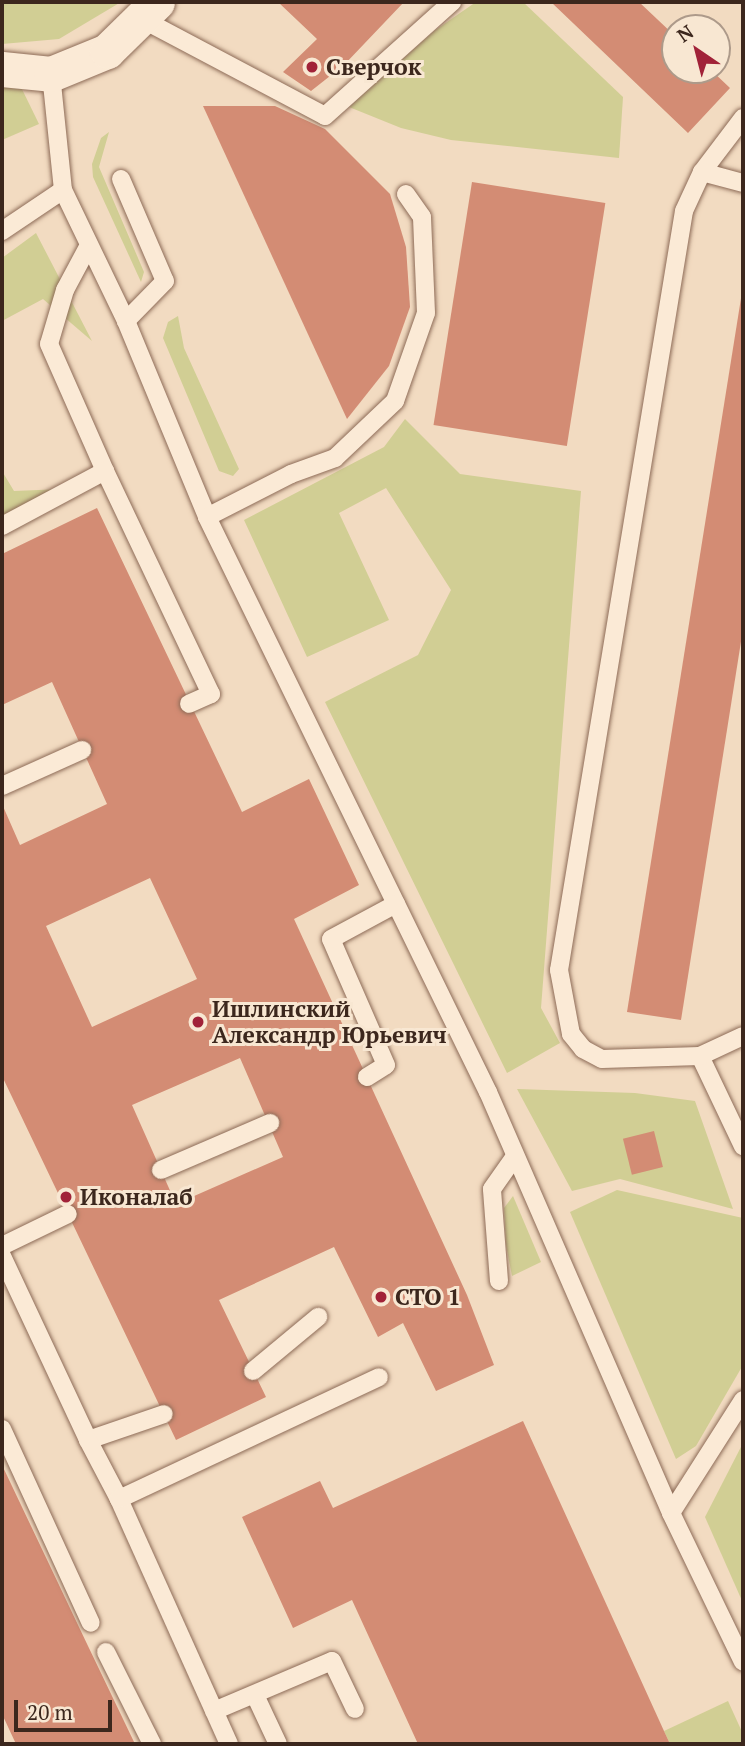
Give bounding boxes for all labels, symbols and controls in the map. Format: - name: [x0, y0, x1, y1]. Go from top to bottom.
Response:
- north arrow: [661, 14, 731, 84]
- text: N: [672, 19, 698, 47]
- place label: Сверчок: [326, 53, 421, 81]
- marker: Сверчок: [304, 59, 320, 75]
- place label: Ишлинский Александр Юрьевич: [212, 995, 447, 1049]
- marker: Ишлинский Александр Юрьевич: [190, 1014, 206, 1030]
- place label: Иконалаб: [80, 1183, 193, 1211]
- marker: Иконалаб: [58, 1189, 74, 1205]
- place label: СТО 1: [395, 1283, 461, 1311]
- marker: СТО 1: [373, 1289, 389, 1305]
- scale bar: [18, 1686, 116, 1730]
- text: 20 m: [27, 1698, 73, 1726]

